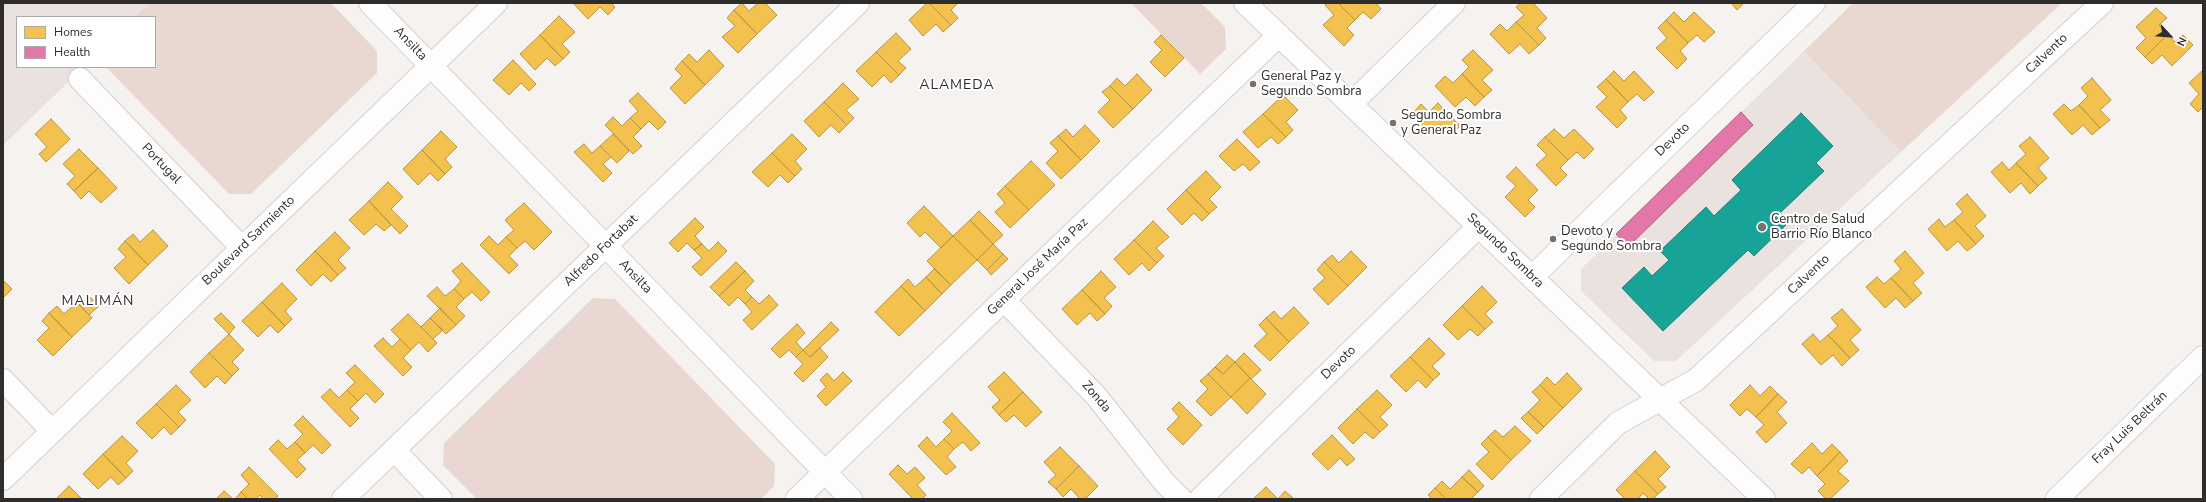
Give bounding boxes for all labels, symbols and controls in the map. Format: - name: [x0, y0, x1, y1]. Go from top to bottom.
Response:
- legend: [16, 16, 156, 68]
- north arrow: [2150, 16, 2190, 56]
- text: Homes: [54, 24, 92, 40]
- street label: Ansilta: [390, 24, 430, 64]
- street label: Calvento: [2023, 31, 2071, 77]
- text: N: [2173, 34, 2190, 48]
- text: Health: [54, 44, 90, 60]
- place label: General Paz y Segundo Sombra: [1261, 69, 1362, 100]
- district label: ALAMEDA: [919, 78, 995, 94]
- marker: General Paz y Segundo Sombra: [1248, 79, 1258, 89]
- place label: Segundo Sombra y General Paz: [1401, 108, 1502, 139]
- marker: Segundo Sombra y General Paz: [1388, 118, 1398, 128]
- street label: Devoto: [1652, 120, 1694, 160]
- street label: Portugal: [138, 140, 184, 188]
- street label: Boulevard Sarmiento: [199, 193, 299, 289]
- street label: Segundo Sombra: [1463, 210, 1547, 292]
- street label: Alfredo Fortabat: [561, 212, 641, 290]
- place label: Centro de Salud Barrio Río Blanco: [1771, 212, 1872, 243]
- street label: General José María Paz: [984, 215, 1092, 319]
- marker: Centro de Salud Barrio Río Blanco: [1756, 221, 1768, 233]
- place label: Devoto y Segundo Sombra: [1561, 224, 1662, 255]
- marker: Devoto y Segundo Sombra: [1548, 234, 1558, 244]
- street label: Calvento: [1785, 252, 1833, 298]
- street label: Ansilta: [615, 257, 655, 297]
- district label: MALIMÁN: [62, 294, 134, 310]
- street label: Devoto: [1318, 343, 1360, 383]
- street label: Zonda: [1078, 378, 1114, 416]
- street label: Fray Luis Beltrán: [2089, 388, 2171, 468]

